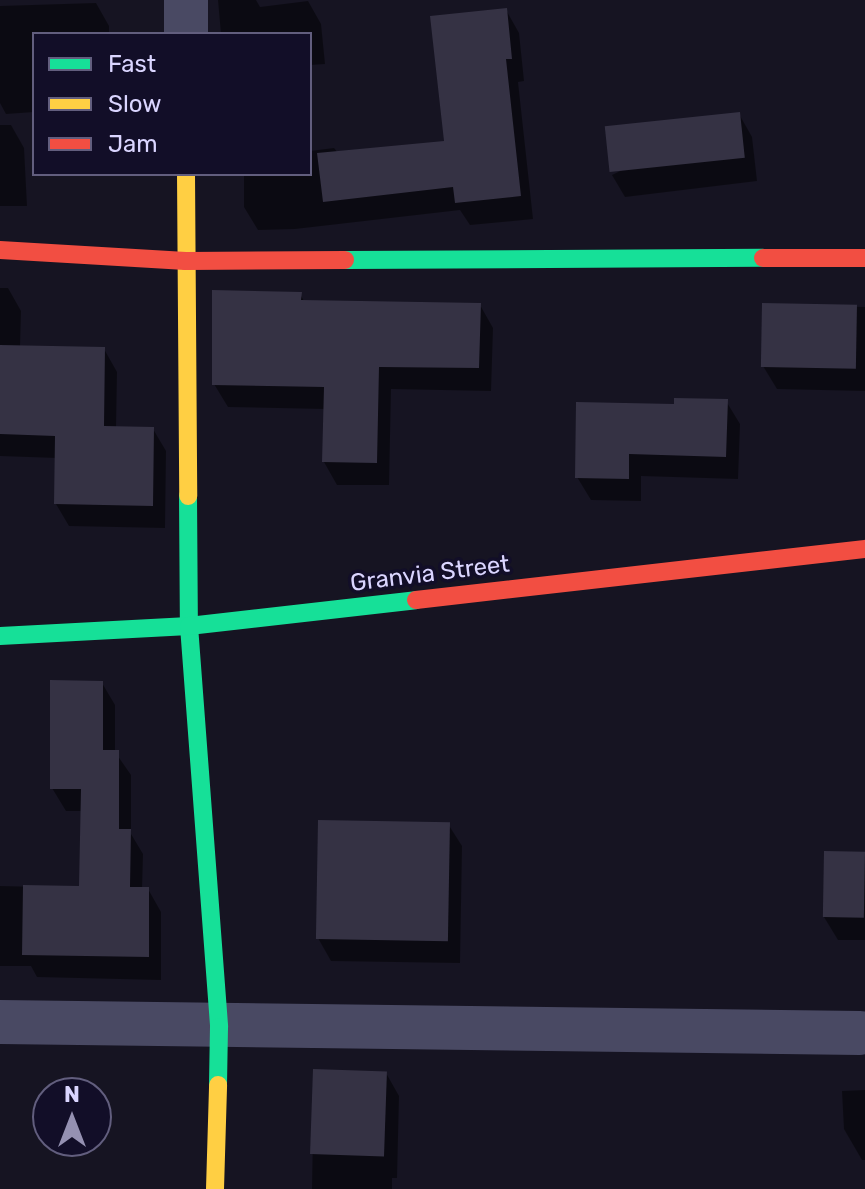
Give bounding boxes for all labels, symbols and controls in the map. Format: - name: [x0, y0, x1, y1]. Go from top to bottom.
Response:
- legend: [32, 32, 312, 176]
- text: Fast: [108, 50, 156, 78]
- text: Slow: [108, 90, 161, 118]
- text: Jam: [108, 130, 158, 158]
- street label: Granvia Street: [349, 550, 511, 598]
- north arrow: [32, 1077, 112, 1157]
- text: N: [64, 1081, 80, 1108]

